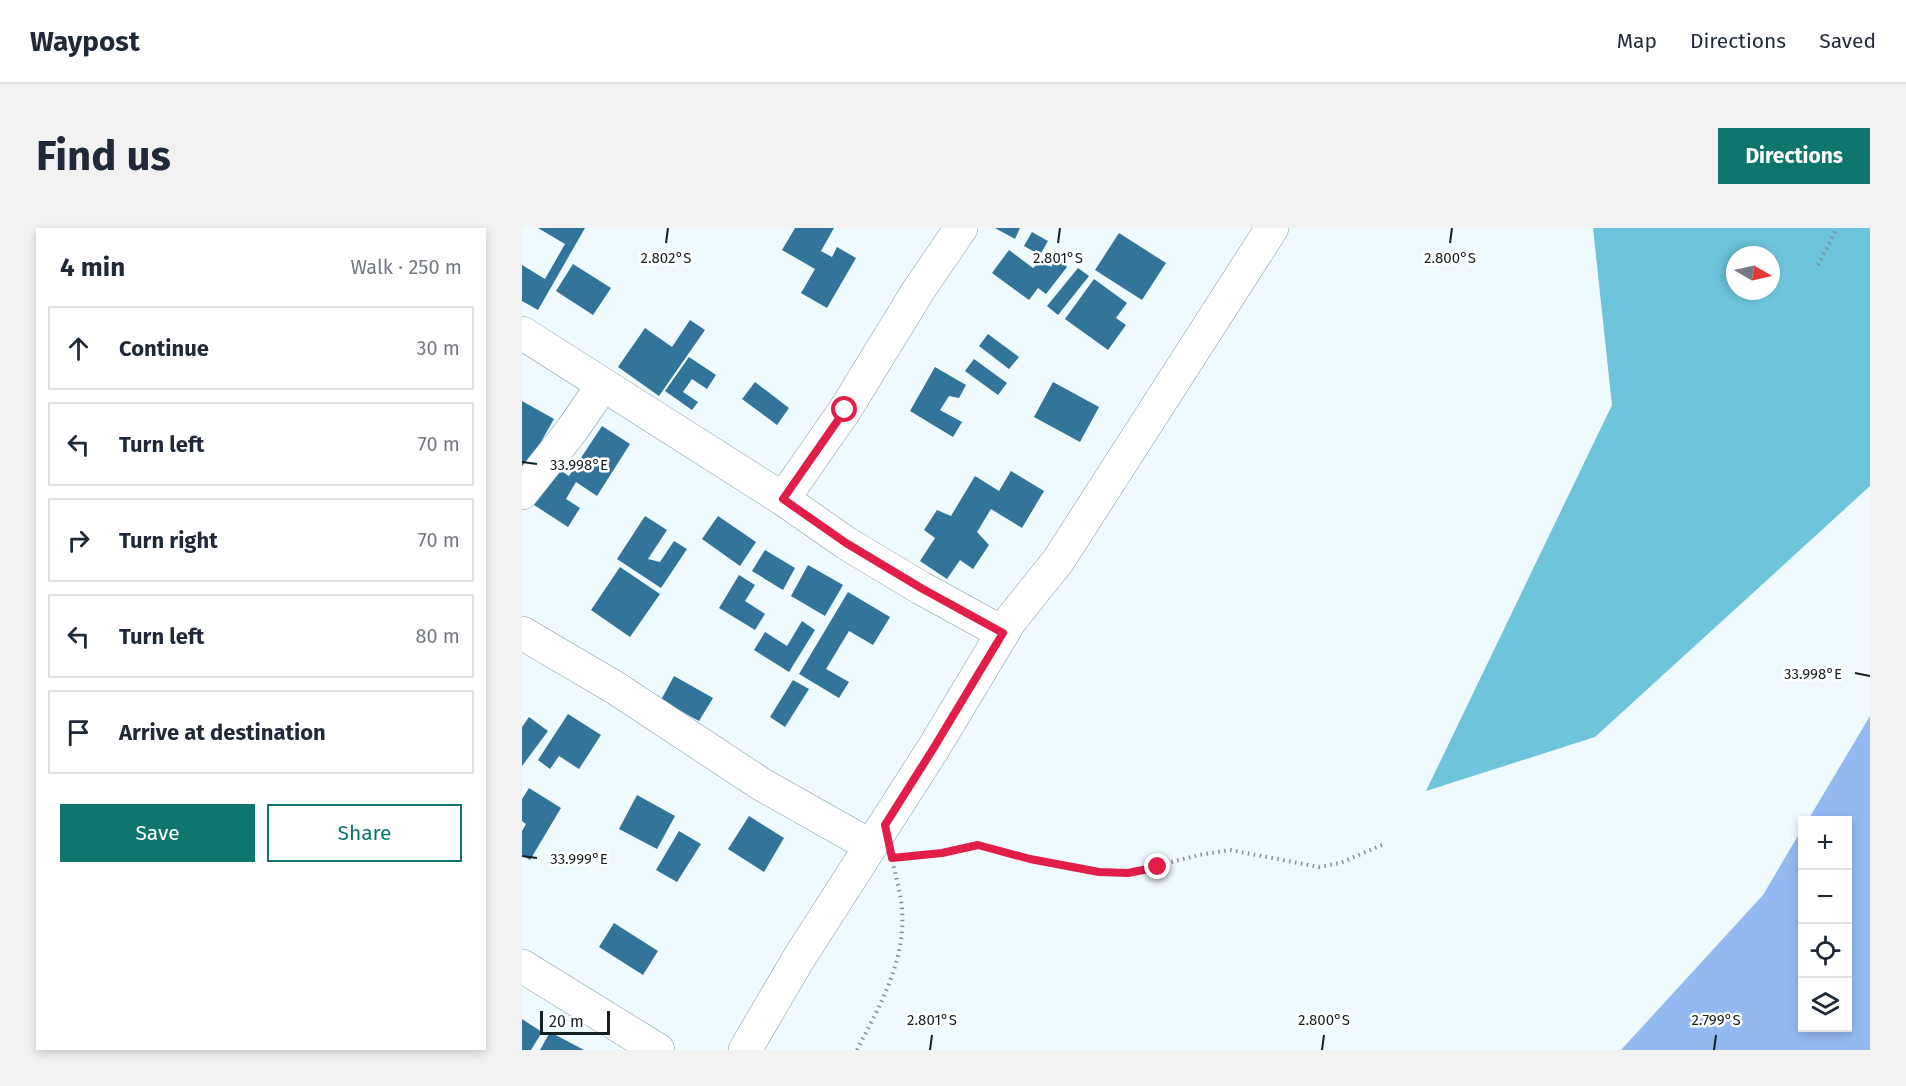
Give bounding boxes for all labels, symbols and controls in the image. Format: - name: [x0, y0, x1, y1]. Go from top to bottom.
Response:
- text: Waypost: [30, 25, 140, 58]
- text: Map: [1617, 28, 1657, 54]
- text: Directions: [1690, 28, 1786, 54]
- text: Saved: [1819, 28, 1876, 54]
- button: Directions: [1718, 128, 1870, 184]
- text: Find us: [36, 131, 171, 181]
- north arrow: [1726, 246, 1780, 300]
- text: 2.802°S: [641, 249, 691, 267]
- text: 2.801°S: [1033, 249, 1083, 267]
- text: 2.800°S: [1424, 249, 1476, 267]
- text: 4 min: [60, 252, 125, 283]
- text: Walk · 250 m: [350, 255, 462, 279]
- icon: ahead: [62, 332, 95, 365]
- text: Continue: [119, 335, 209, 362]
- text: 30 m: [416, 336, 460, 360]
- route start: [831, 396, 857, 422]
- icon: left: [62, 428, 95, 461]
- text: Turn left: [119, 431, 204, 458]
- text: 70 m: [418, 432, 460, 456]
- text: 33.998°E: [550, 456, 608, 474]
- icon: right: [62, 524, 95, 557]
- text: Turn right: [119, 527, 218, 554]
- text: 70 m: [418, 528, 460, 552]
- icon: left: [62, 620, 95, 653]
- text: Turn left: [119, 623, 204, 650]
- text: 80 m: [415, 624, 460, 648]
- text: 33.998°E: [1784, 665, 1842, 683]
- icon: arrive: [62, 716, 95, 749]
- text: Arrive at destination: [119, 719, 326, 746]
- button: Save: [60, 804, 255, 862]
- button: Share: [267, 804, 462, 862]
- map controls: [1798, 816, 1852, 1032]
- button: +: [1798, 816, 1852, 870]
- text: 33.999°E: [550, 850, 608, 868]
- route end: [1144, 853, 1170, 879]
- button: −: [1798, 870, 1852, 924]
- button: locate: [1798, 924, 1852, 978]
- button: layers: [1798, 978, 1852, 1032]
- scale bar: [540, 1008, 610, 1036]
- text: 2.801°S: [907, 1011, 957, 1029]
- text: 2.800°S: [1298, 1011, 1350, 1029]
- text: 2.799°S: [1691, 1011, 1741, 1029]
- text: 20 m: [549, 1012, 584, 1031]

